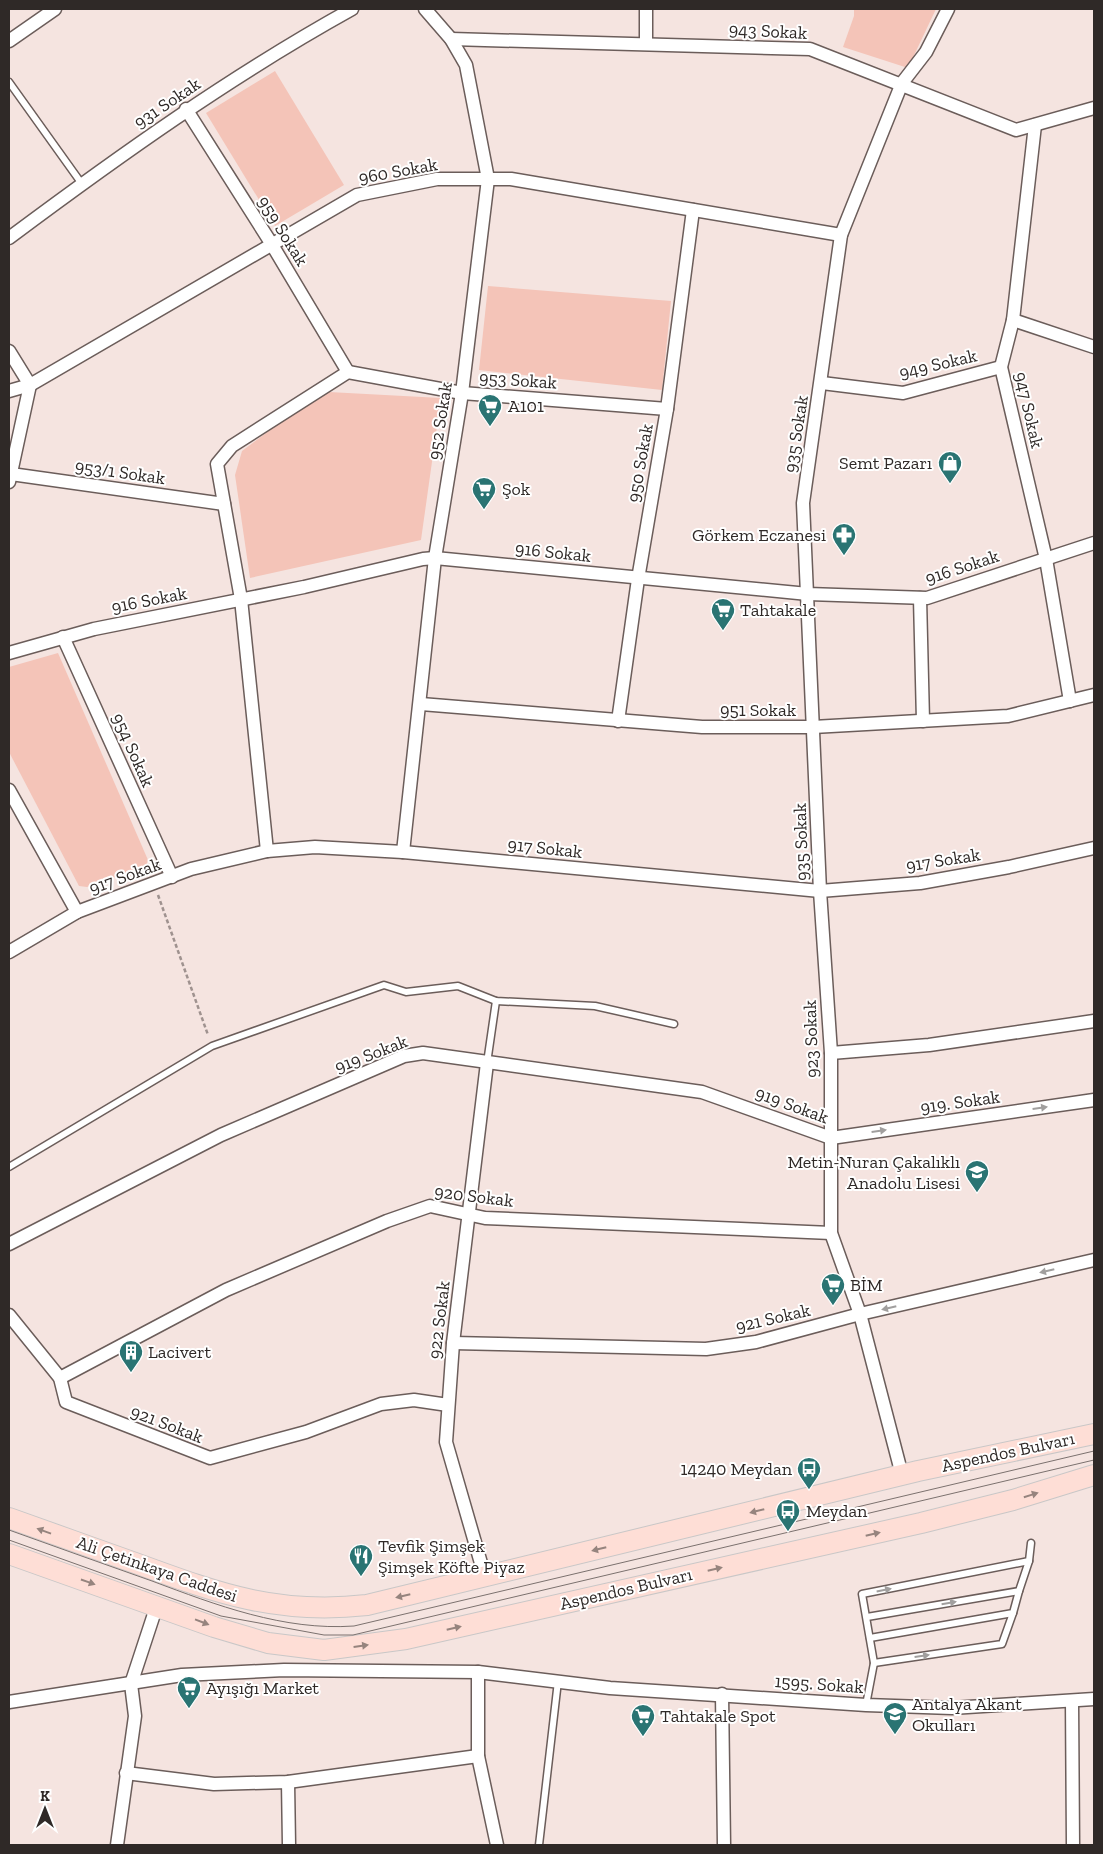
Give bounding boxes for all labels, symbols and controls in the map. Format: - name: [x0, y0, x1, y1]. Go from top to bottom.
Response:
- street label: 943 Sokak: [728, 18, 808, 44]
- street label: 931 Sokak: [130, 72, 205, 133]
- street label: 960 Sokak: [357, 153, 440, 189]
- street label: 959 Sokak: [253, 192, 314, 271]
- street label: 949 Sokak: [897, 344, 980, 384]
- street label: 953 Sokak: [478, 366, 558, 394]
- street label: 947 Sokak: [1010, 370, 1049, 451]
- street label: 952 Sokak: [423, 380, 457, 461]
- supermarket icon: A101: [477, 393, 503, 427]
- street label: 935 Sokak: [779, 393, 813, 474]
- place label: A101: [508, 395, 544, 417]
- street label: 950 Sokak: [622, 421, 658, 504]
- shop icon: Semt Pazarı: [937, 450, 963, 484]
- place label: Semt Pazarı: [839, 452, 932, 474]
- street label: 953/1 Sokak: [73, 455, 167, 489]
- supermarket icon: Şok: [471, 476, 497, 510]
- place label: Şok: [502, 478, 531, 500]
- pharmacy icon: Görkem Eczanesi: [831, 522, 857, 556]
- place label: Görkem Eczanesi: [692, 524, 826, 546]
- street label: 916 Sokak: [514, 537, 593, 567]
- street label: 916 Sokak: [922, 545, 1002, 589]
- street label: 916 Sokak: [109, 582, 189, 618]
- supermarket icon: Tahtakale: [710, 597, 736, 631]
- place label: Tahtakale: [740, 599, 816, 621]
- street label: 951 Sokak: [720, 699, 797, 721]
- street label: 954 Sokak: [107, 710, 159, 791]
- street label: 935 Sokak: [789, 802, 813, 881]
- street label: 917 Sokak: [507, 833, 584, 863]
- street label: 917 Sokak: [904, 843, 982, 877]
- street label: 917 Sokak: [86, 853, 165, 899]
- street label: 923 Sokak: [799, 999, 823, 1078]
- street label: 919 Sokak: [331, 1030, 411, 1078]
- street label: 919 Sokak: [752, 1082, 832, 1129]
- street label: 919. Sokak: [919, 1085, 1002, 1118]
- one-way arrow: [1032, 1103, 1048, 1111]
- one-way arrow: [871, 1127, 887, 1135]
- place label: Metin-Nuran Çakalıklı Anadolu Lisesi: [787, 1151, 960, 1194]
- school or university icon: Metin-Nuran Çakalıklı Anadolu Lisesi: [964, 1159, 990, 1193]
- street label: 920 Sokak: [433, 1180, 515, 1212]
- one-way arrow: [1039, 1267, 1054, 1275]
- supermarket icon: BİM: [820, 1272, 846, 1306]
- place label: BİM: [850, 1274, 883, 1296]
- street label: 922 Sokak: [423, 1279, 455, 1360]
- street label: 921 Sokak: [733, 1299, 813, 1337]
- one-way arrow: [881, 1304, 896, 1312]
- building icon: Lacivert: [118, 1339, 144, 1373]
- place label: Lacivert: [148, 1341, 212, 1363]
- street label: 921 Sokak: [128, 1400, 207, 1448]
- street label: Aspendos Bulvarı: [940, 1427, 1076, 1477]
- bus stop icon: 14240 Meydan: [796, 1456, 822, 1490]
- place label: 14240 Meydan: [681, 1458, 793, 1480]
- one-way arrow: [1024, 1491, 1039, 1499]
- bus stop icon: Meydan: [775, 1498, 801, 1532]
- place label: Meydan: [806, 1500, 868, 1522]
- one-way arrow: [749, 1507, 764, 1515]
- one-way arrow: [37, 1527, 52, 1534]
- one-way arrow: [866, 1530, 881, 1538]
- street label: Ali Çetinkaya Caddesi: [74, 1531, 240, 1607]
- place label: Tevfik Şimşek Şimşek Köfte Piyaz: [378, 1535, 525, 1578]
- restaurant icon: Tevfik Şimşek Şimşek Köfte Piyaz: [348, 1543, 374, 1577]
- one-way arrow: [591, 1545, 606, 1553]
- street label: Aspendos Bulvarı: [558, 1563, 694, 1615]
- one-way arrow: [707, 1565, 723, 1573]
- one-way arrow: [80, 1579, 95, 1586]
- one-way arrow: [877, 1585, 893, 1593]
- one-way arrow: [396, 1592, 411, 1600]
- one-way arrow: [942, 1599, 958, 1607]
- one-way arrow: [195, 1619, 209, 1627]
- one-way arrow: [446, 1624, 462, 1632]
- one-way arrow: [353, 1642, 369, 1650]
- one-way arrow: [915, 1652, 931, 1660]
- street label: 1595. Sokak: [774, 1670, 865, 1698]
- supermarket icon: Ayışığı Market: [176, 1675, 202, 1709]
- place label: Ayışığı Market: [206, 1677, 319, 1699]
- place label: Antalya Akant Okulları: [912, 1693, 1022, 1736]
- school or university icon: Antalya Akant Okulları: [882, 1701, 908, 1735]
- supermarket icon: Tahtakale Spot: [630, 1703, 656, 1737]
- place label: Tahtakale Spot: [660, 1705, 776, 1727]
- north arrow: [20, 1784, 70, 1834]
- text: K: [40, 1788, 50, 1805]

